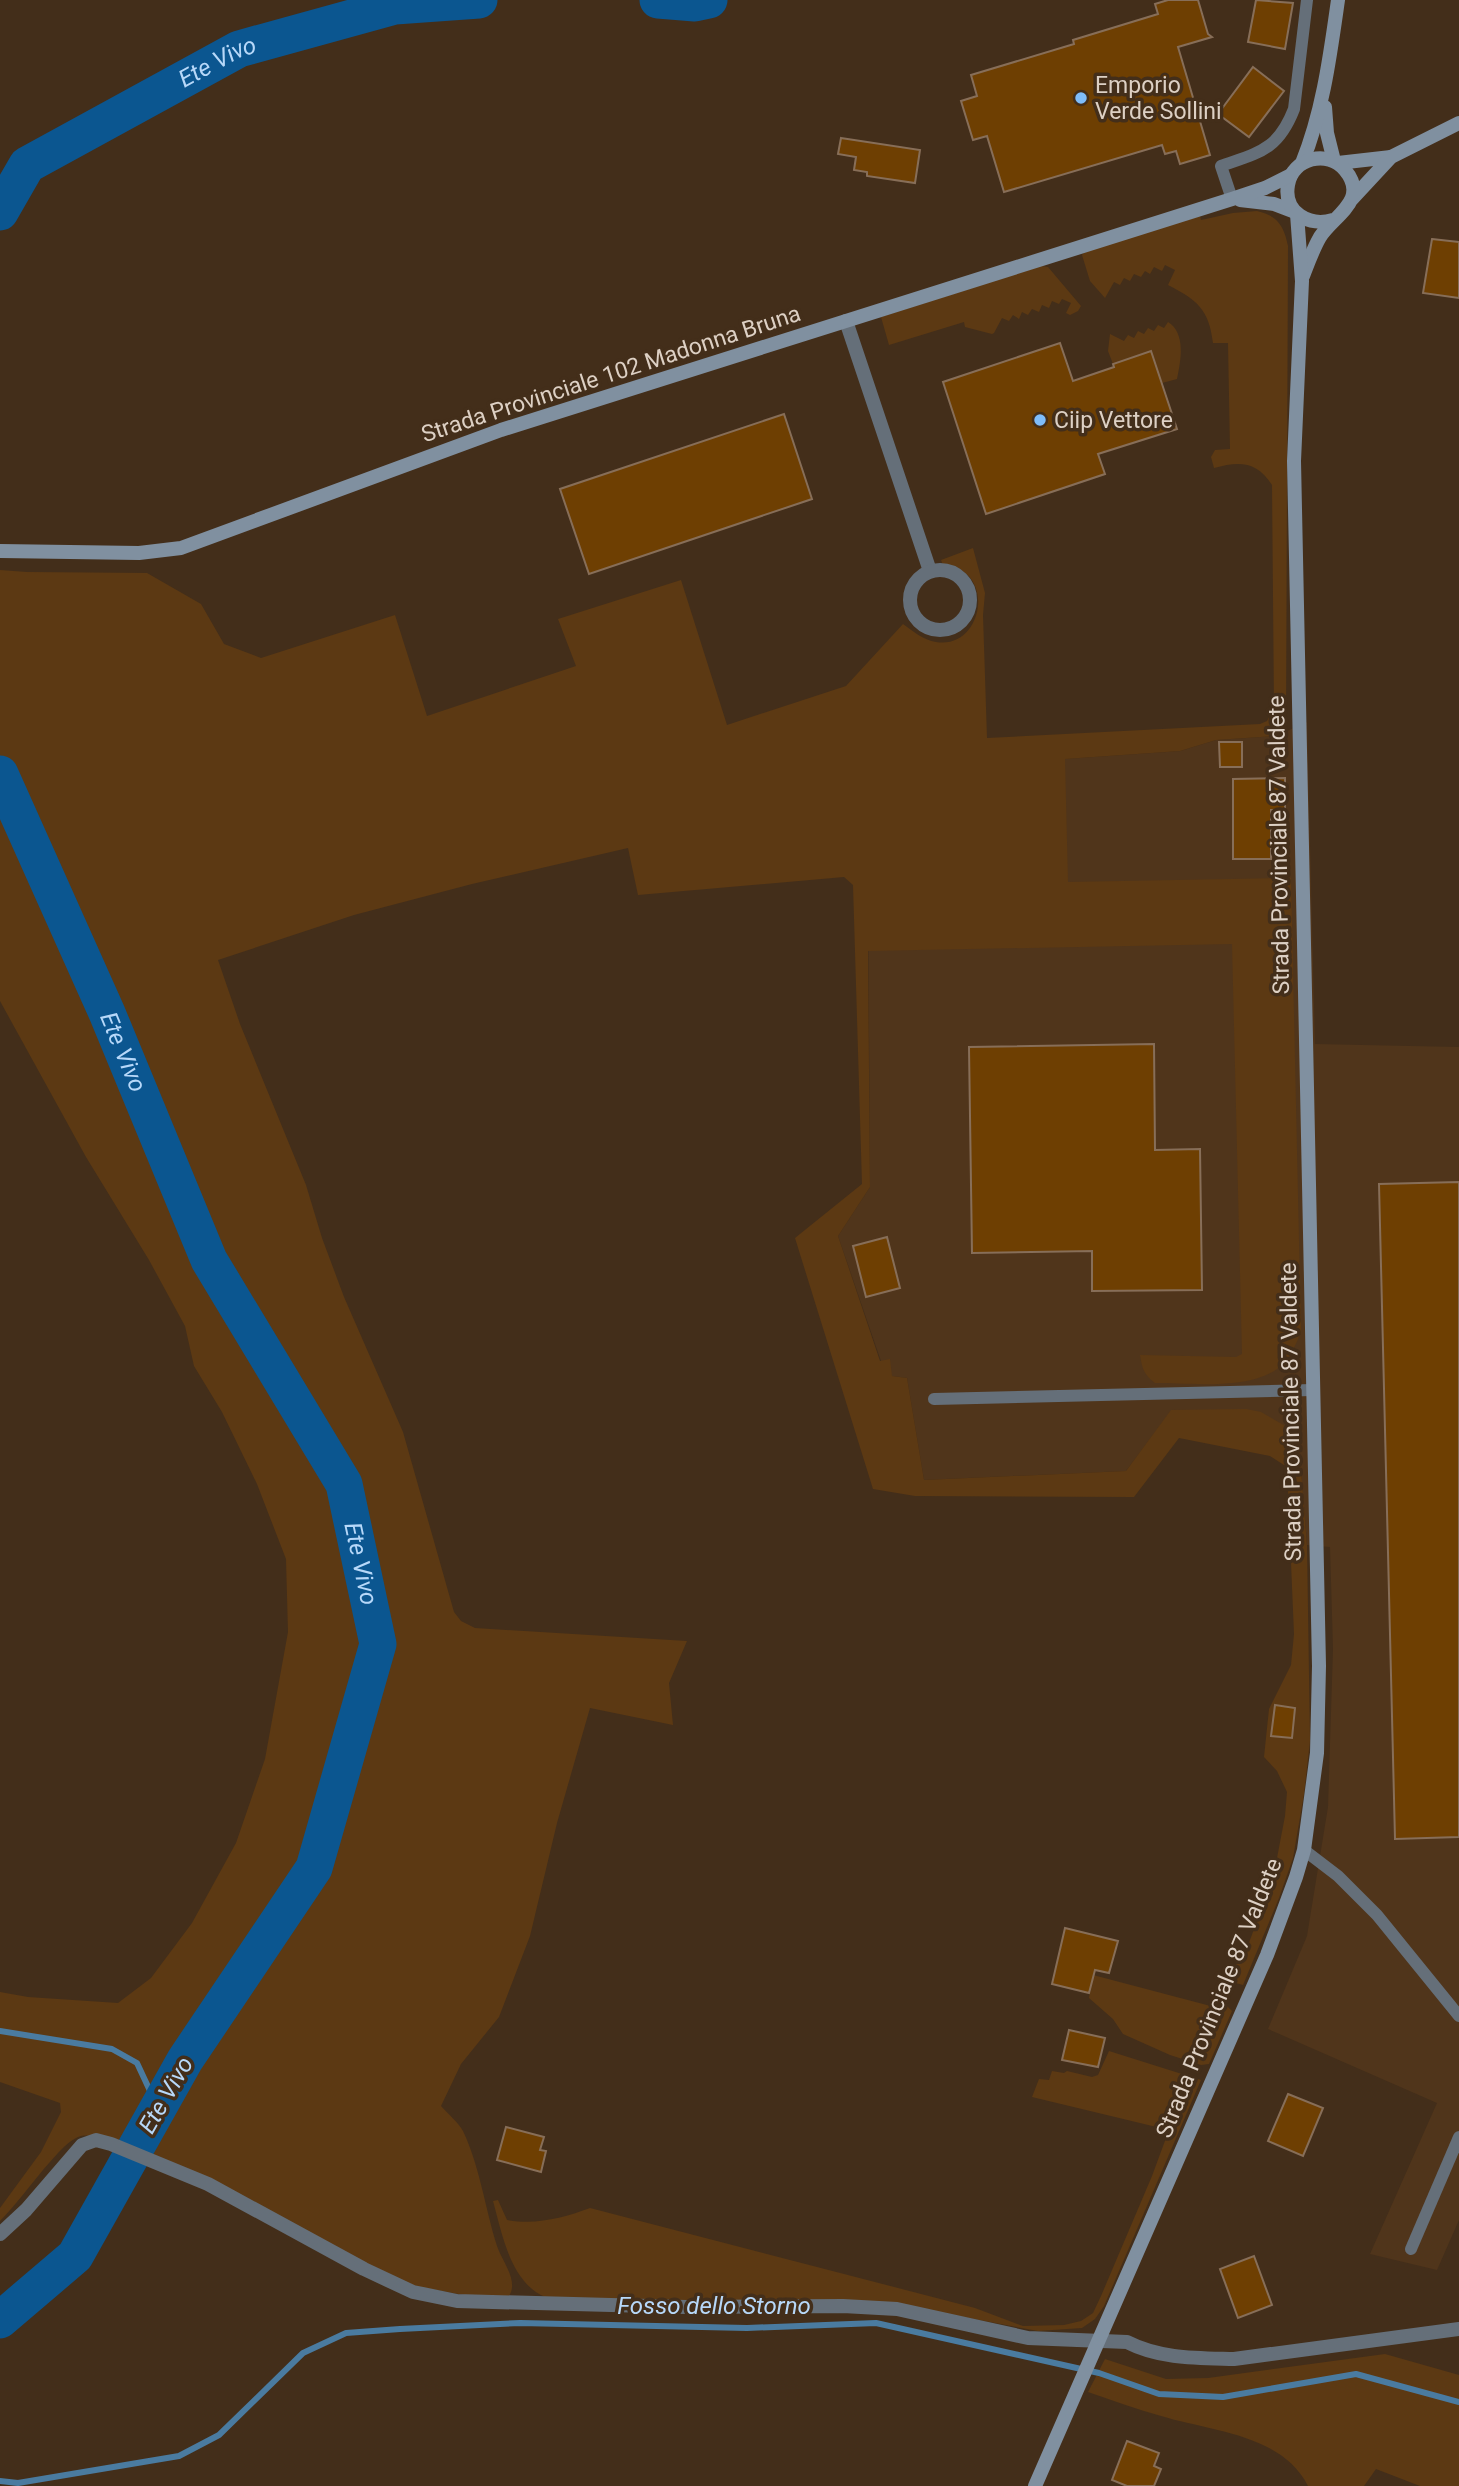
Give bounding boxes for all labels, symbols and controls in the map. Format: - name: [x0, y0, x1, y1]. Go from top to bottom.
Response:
- water label: Ete Vivo: [174, 31, 259, 93]
- place label: Emporio Verde Sollini: [1095, 72, 1222, 125]
- marker: Emporio Verde Sollini: [1073, 90, 1089, 106]
- street label: Strada Provinciale 102 Madonna Bruna: [418, 300, 804, 448]
- place label: Ciip Vettore: [1054, 407, 1173, 434]
- marker: Ciip Vettore: [1032, 412, 1048, 428]
- street label: Strada Provinciale 87 Valdete: [1263, 695, 1295, 995]
- water label: Ete Vivo: [94, 1008, 152, 1096]
- street label: Strada Provinciale 87 Valdete: [1275, 1262, 1307, 1562]
- water label: Ete Vivo: [338, 1520, 383, 1608]
- street label: Strada Provinciale 87 Valdete: [1150, 1854, 1288, 2142]
- water label: Ete Vivo: [133, 2052, 199, 2138]
- water label: Fosso dello Storno: [617, 2292, 811, 2320]

